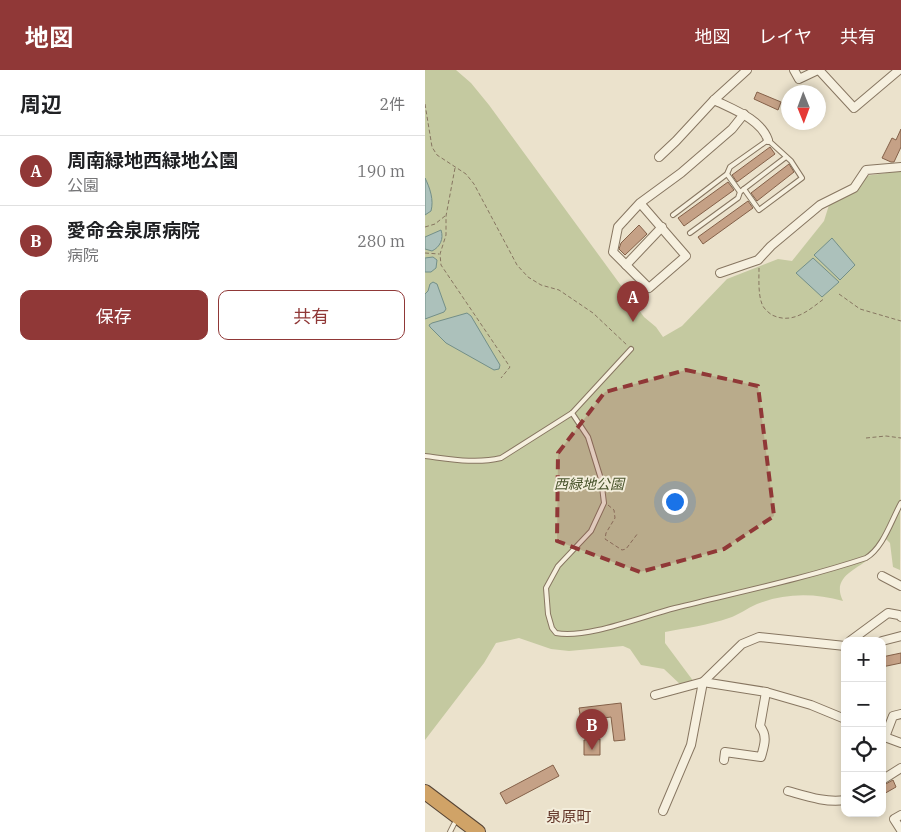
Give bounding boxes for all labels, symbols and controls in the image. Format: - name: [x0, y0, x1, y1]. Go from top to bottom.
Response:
- text: 地図: [25, 21, 73, 53]
- text: 地図: [695, 25, 731, 48]
- text: レイヤ: [759, 25, 812, 48]
- text: 共有: [840, 25, 876, 48]
- north arrow: [781, 85, 826, 130]
- text: 周辺: [20, 90, 62, 118]
- text: 2件: [379, 94, 405, 114]
- text: 周南緑地西緑地公園: [67, 148, 238, 172]
- text: A: [30, 161, 42, 181]
- text: 190 m: [357, 161, 405, 181]
- text: 公園: [67, 175, 99, 195]
- text: 愛命会泉原病院: [67, 218, 200, 242]
- text: B: [30, 231, 42, 251]
- text: 280 m: [357, 231, 405, 251]
- text: 病院: [67, 245, 99, 265]
- pin: A: [617, 281, 649, 322]
- button: 保存: [20, 290, 208, 340]
- button: 共有: [218, 290, 405, 340]
- park label: 西緑地公園: [554, 475, 626, 493]
- your location: [662, 489, 688, 515]
- map controls: [841, 637, 886, 817]
- button: +: [841, 637, 886, 682]
- button: −: [841, 682, 886, 727]
- pin: B: [576, 709, 608, 750]
- button: locate: [841, 727, 886, 772]
- button: layers: [841, 772, 886, 817]
- district label: 泉原町: [546, 807, 592, 826]

